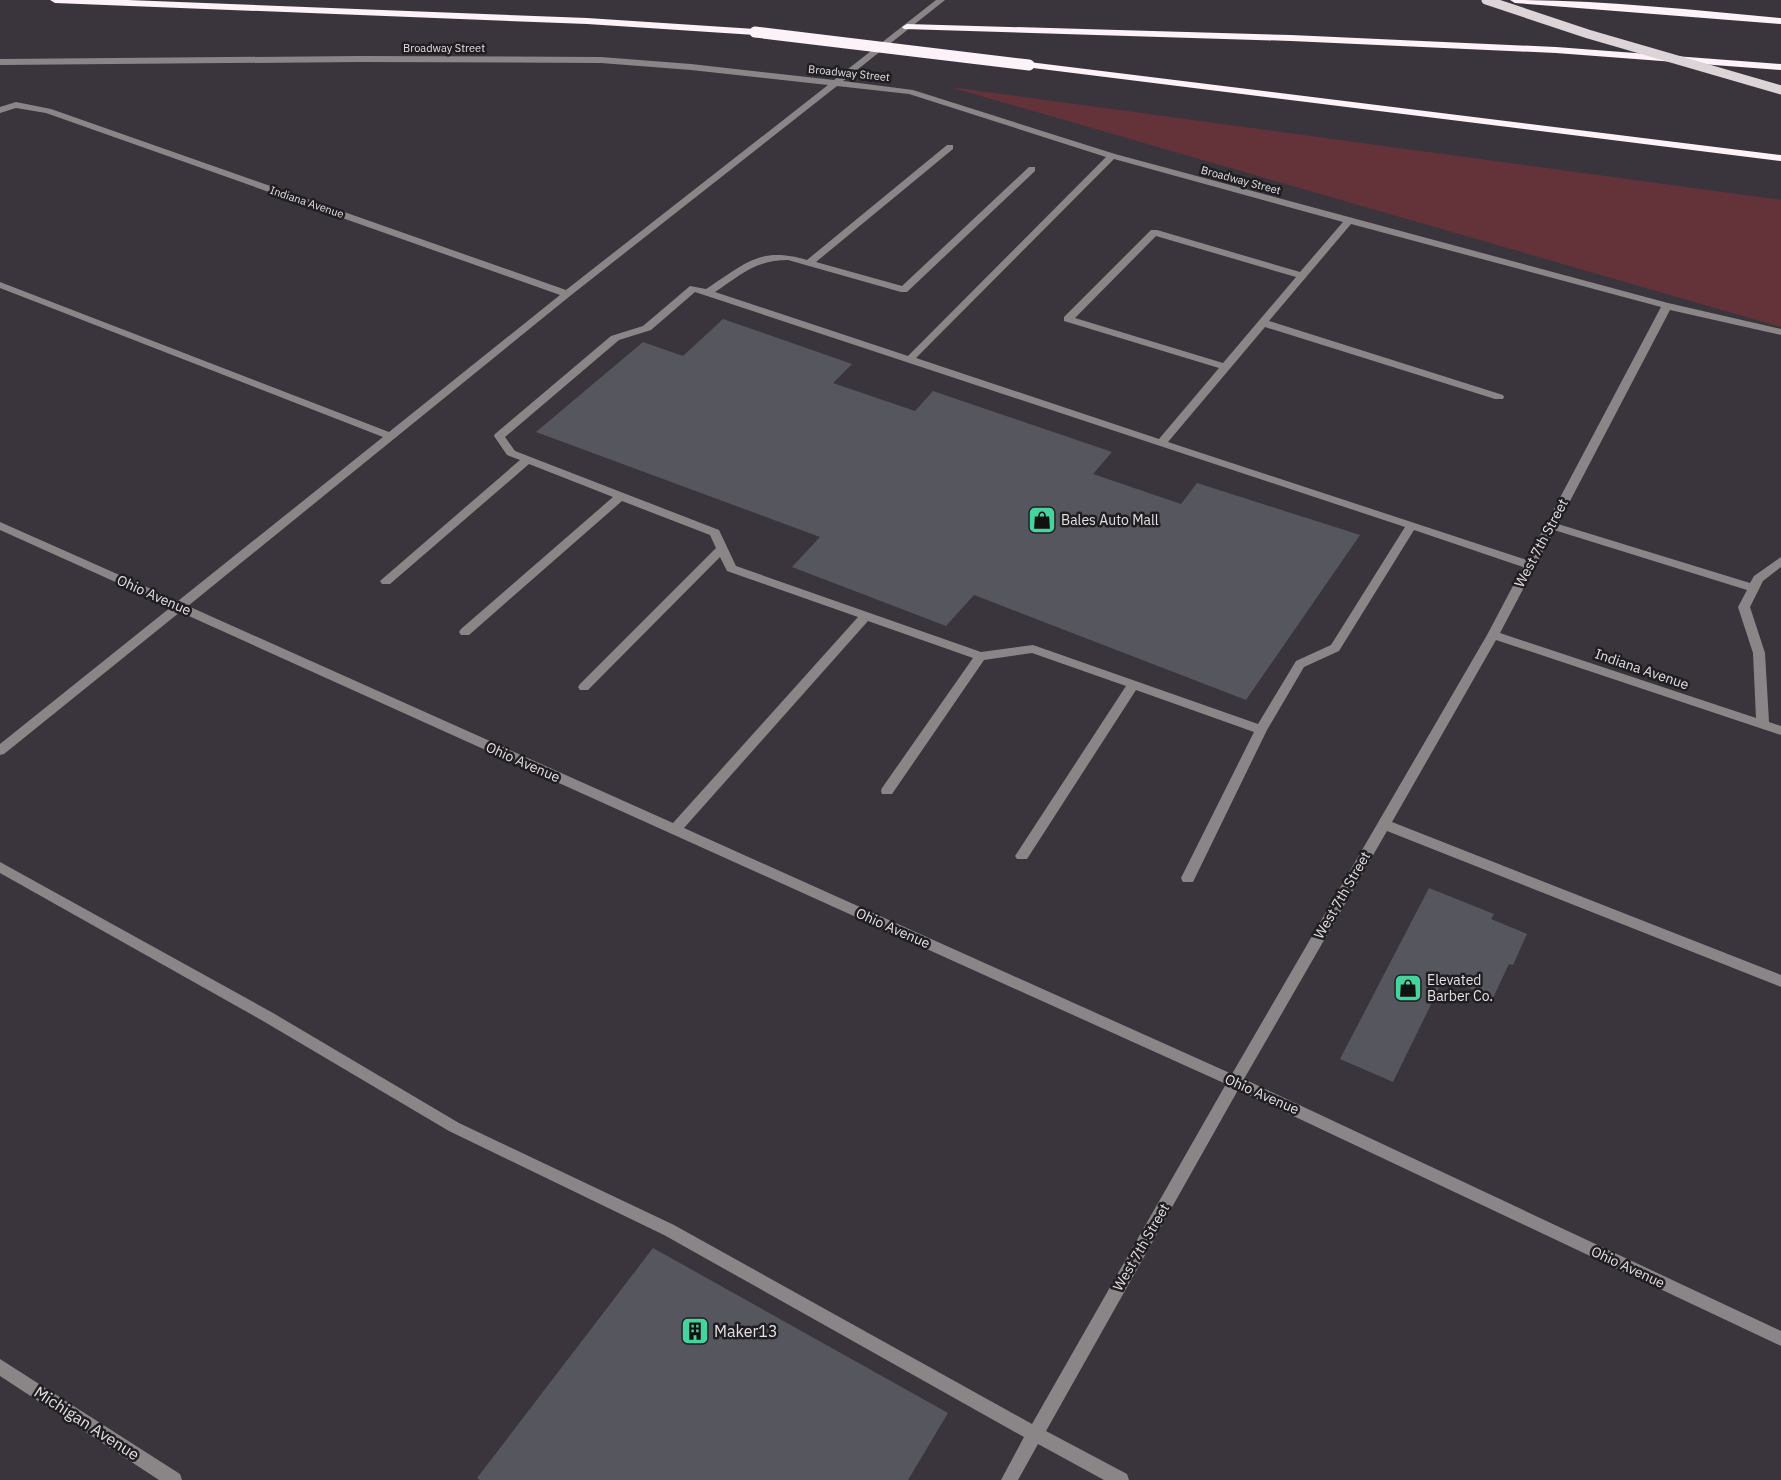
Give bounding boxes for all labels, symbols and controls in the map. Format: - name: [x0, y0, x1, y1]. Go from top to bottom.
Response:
- street label: Broadway Street: [403, 41, 485, 55]
- street label: Broadway Street: [807, 62, 891, 84]
- street label: Broadway Street: [1200, 163, 1283, 197]
- street label: Indiana Avenue: [268, 183, 346, 221]
- street label: West 7th Street: [1510, 496, 1572, 590]
- shop icon: Bales Auto Mall: [1027, 505, 1057, 535]
- place label: Bales Auto Mall: [1061, 511, 1159, 529]
- street label: Ohio Avenue: [114, 571, 194, 619]
- street label: Indiana Avenue: [1593, 645, 1692, 694]
- street label: Ohio Avenue: [483, 738, 563, 786]
- street label: West 7th Street: [1310, 848, 1374, 942]
- street label: Ohio Avenue: [853, 904, 933, 952]
- place label: Elevated Barber Co.: [1427, 971, 1493, 1005]
- shop icon: Elevated Barber Co.: [1393, 973, 1423, 1003]
- street label: Ohio Avenue: [1222, 1070, 1302, 1118]
- street label: West 7th Street: [1109, 1200, 1173, 1294]
- street label: Ohio Avenue: [1588, 1242, 1668, 1292]
- building icon: Maker13: [680, 1316, 710, 1346]
- place label: Maker13: [714, 1321, 778, 1341]
- street label: Michigan Avenue: [31, 1382, 144, 1465]

